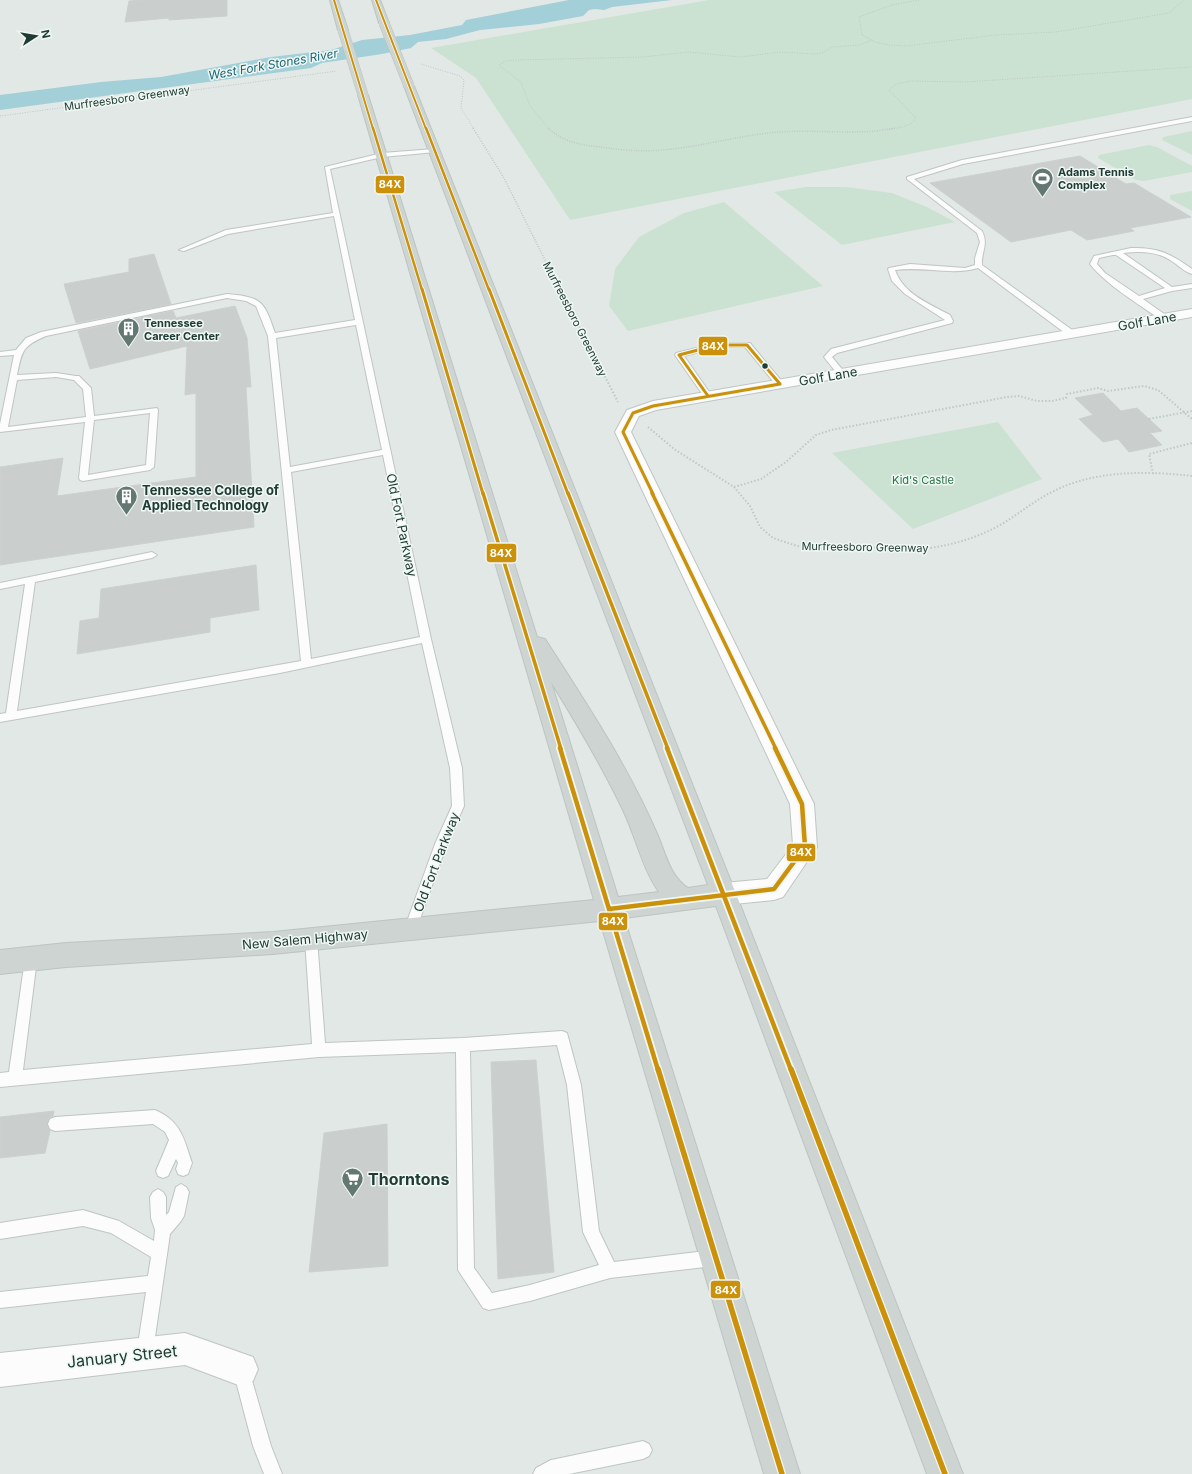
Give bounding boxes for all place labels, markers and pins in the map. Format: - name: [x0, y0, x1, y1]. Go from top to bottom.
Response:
- sports icon: Adams Tennis Complex: [1029, 165, 1055, 198]
- place label: Adams Tennis Complex: [1058, 165, 1134, 192]
- building icon: Tennessee Career Center: [115, 316, 141, 349]
- place label: Tennessee Career Center: [144, 316, 220, 343]
- unlabelled marker: [760, 361, 770, 371]
- place label: Tennessee College of Applied Technology: [142, 482, 280, 513]
- building icon: Tennessee College of Applied Technology: [114, 484, 140, 517]
- supermarket icon: Thorntons: [339, 1166, 365, 1199]
- place label: Thorntons: [368, 1169, 450, 1189]

